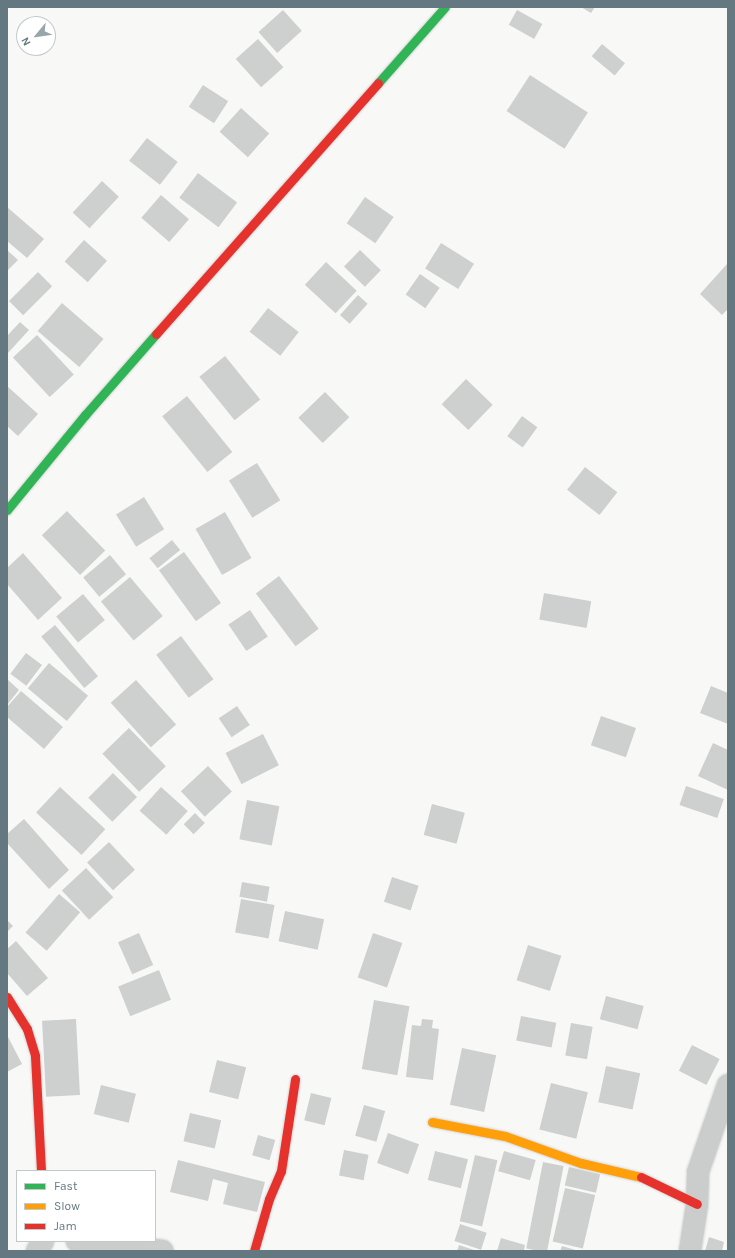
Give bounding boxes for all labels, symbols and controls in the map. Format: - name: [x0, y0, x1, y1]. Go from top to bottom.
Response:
- north arrow: [16, 16, 56, 56]
- text: N: [18, 35, 34, 48]
- legend: [16, 1170, 156, 1242]
- text: Fast: [54, 1179, 77, 1193]
- text: Slow: [54, 1199, 80, 1213]
- text: Jam: [54, 1219, 77, 1233]

